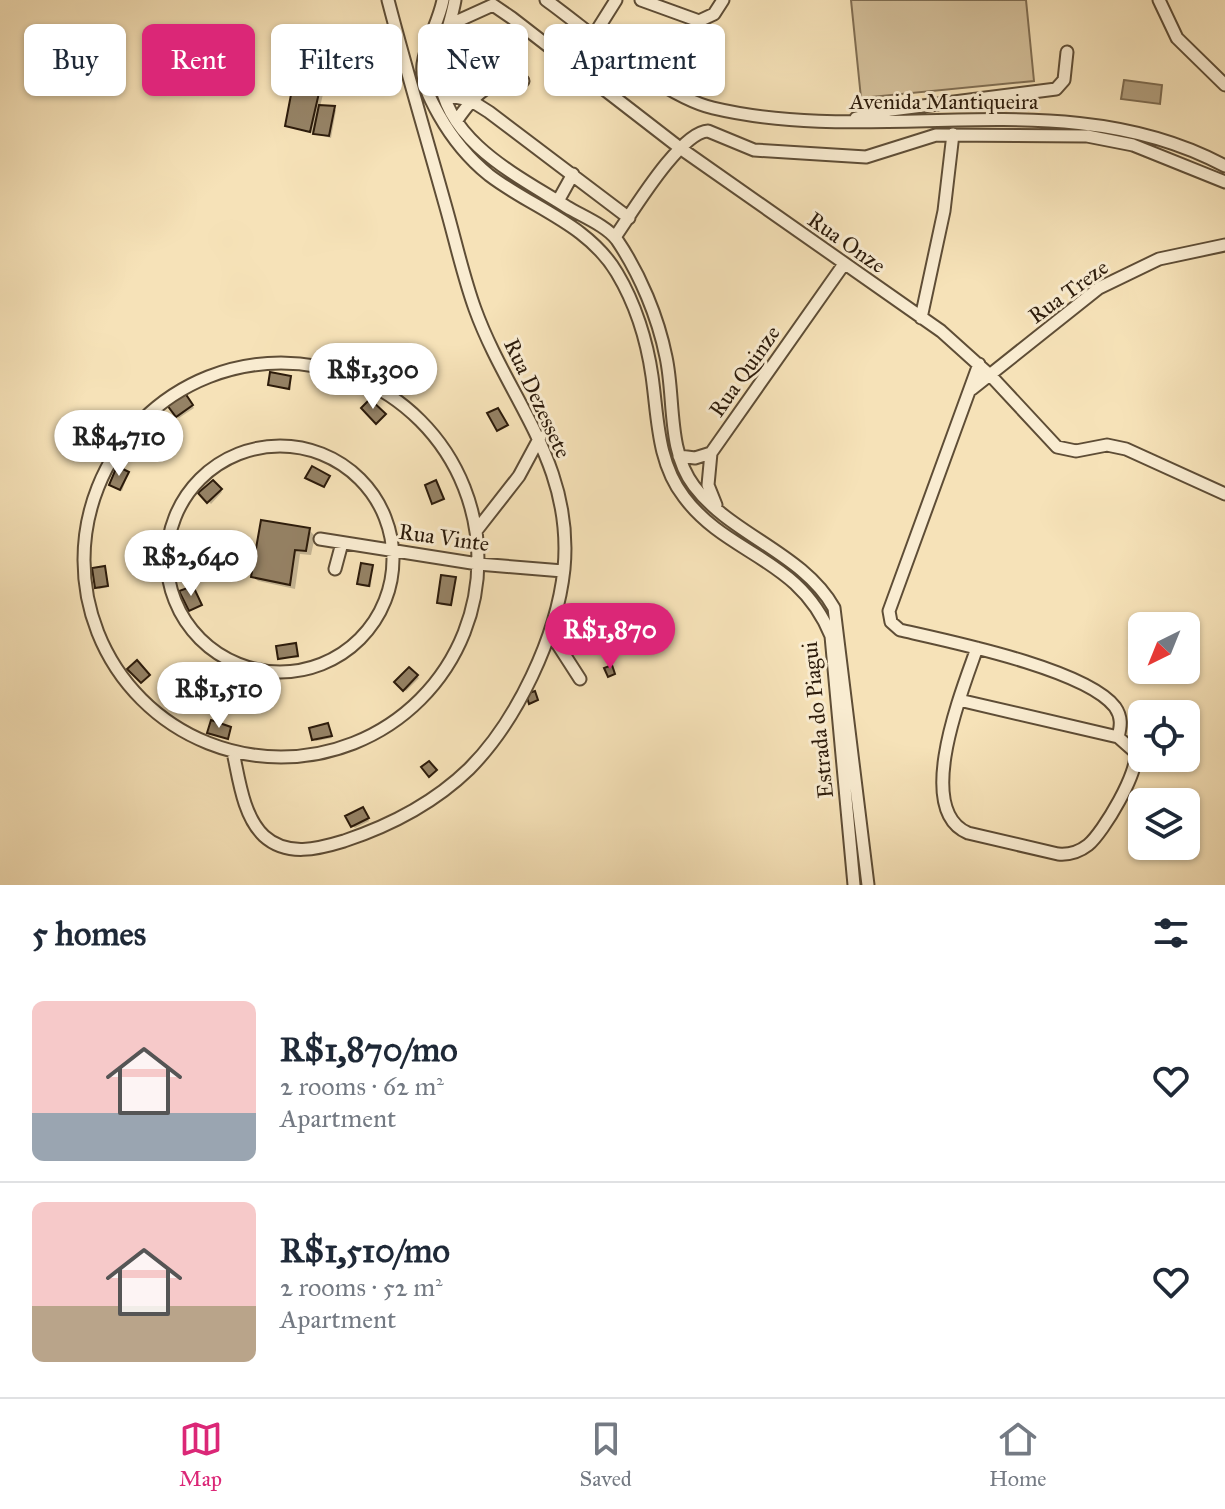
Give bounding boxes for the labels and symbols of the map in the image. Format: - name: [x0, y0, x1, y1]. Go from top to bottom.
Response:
- street label: Avenida Mantiqueira: [849, 88, 1039, 115]
- street label: Rua Onze: [802, 206, 891, 279]
- street label: Rua Treze: [1023, 253, 1114, 329]
- street label: Rua Quinze: [703, 320, 786, 422]
- street label: Rua Dezessete: [498, 334, 577, 462]
- pin: R$1,300: [299, 343, 447, 411]
- pin: R$4,710: [45, 410, 193, 478]
- street label: Rua Vinte: [397, 518, 491, 557]
- pin: R$2,640: [117, 530, 265, 598]
- pin: R$1,870: [536, 603, 684, 671]
- north arrow: [1128, 612, 1200, 684]
- street label: Estrada do Piagui: [796, 640, 839, 800]
- pin: R$1,510: [145, 662, 293, 730]

